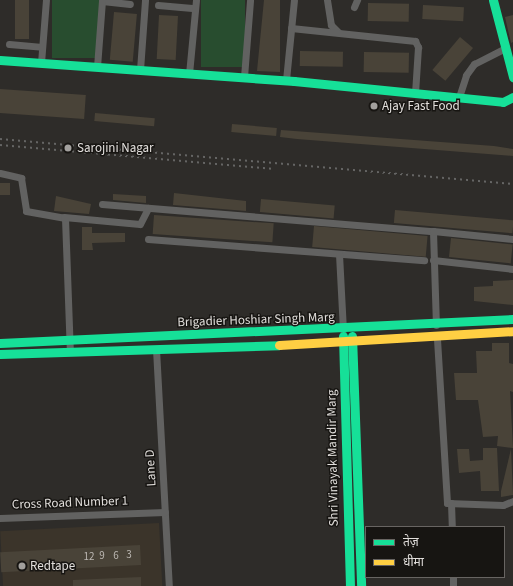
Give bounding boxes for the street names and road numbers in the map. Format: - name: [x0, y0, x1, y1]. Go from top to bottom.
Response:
- street label: Brigadier Hoshiar Singh Marg: [177, 309, 335, 331]
- street label: Shri Vinayak Mandir Marg: [324, 389, 342, 527]
- street label: Lane D: [142, 449, 160, 487]
- street label: Cross Road Number 1: [12, 493, 128, 513]

